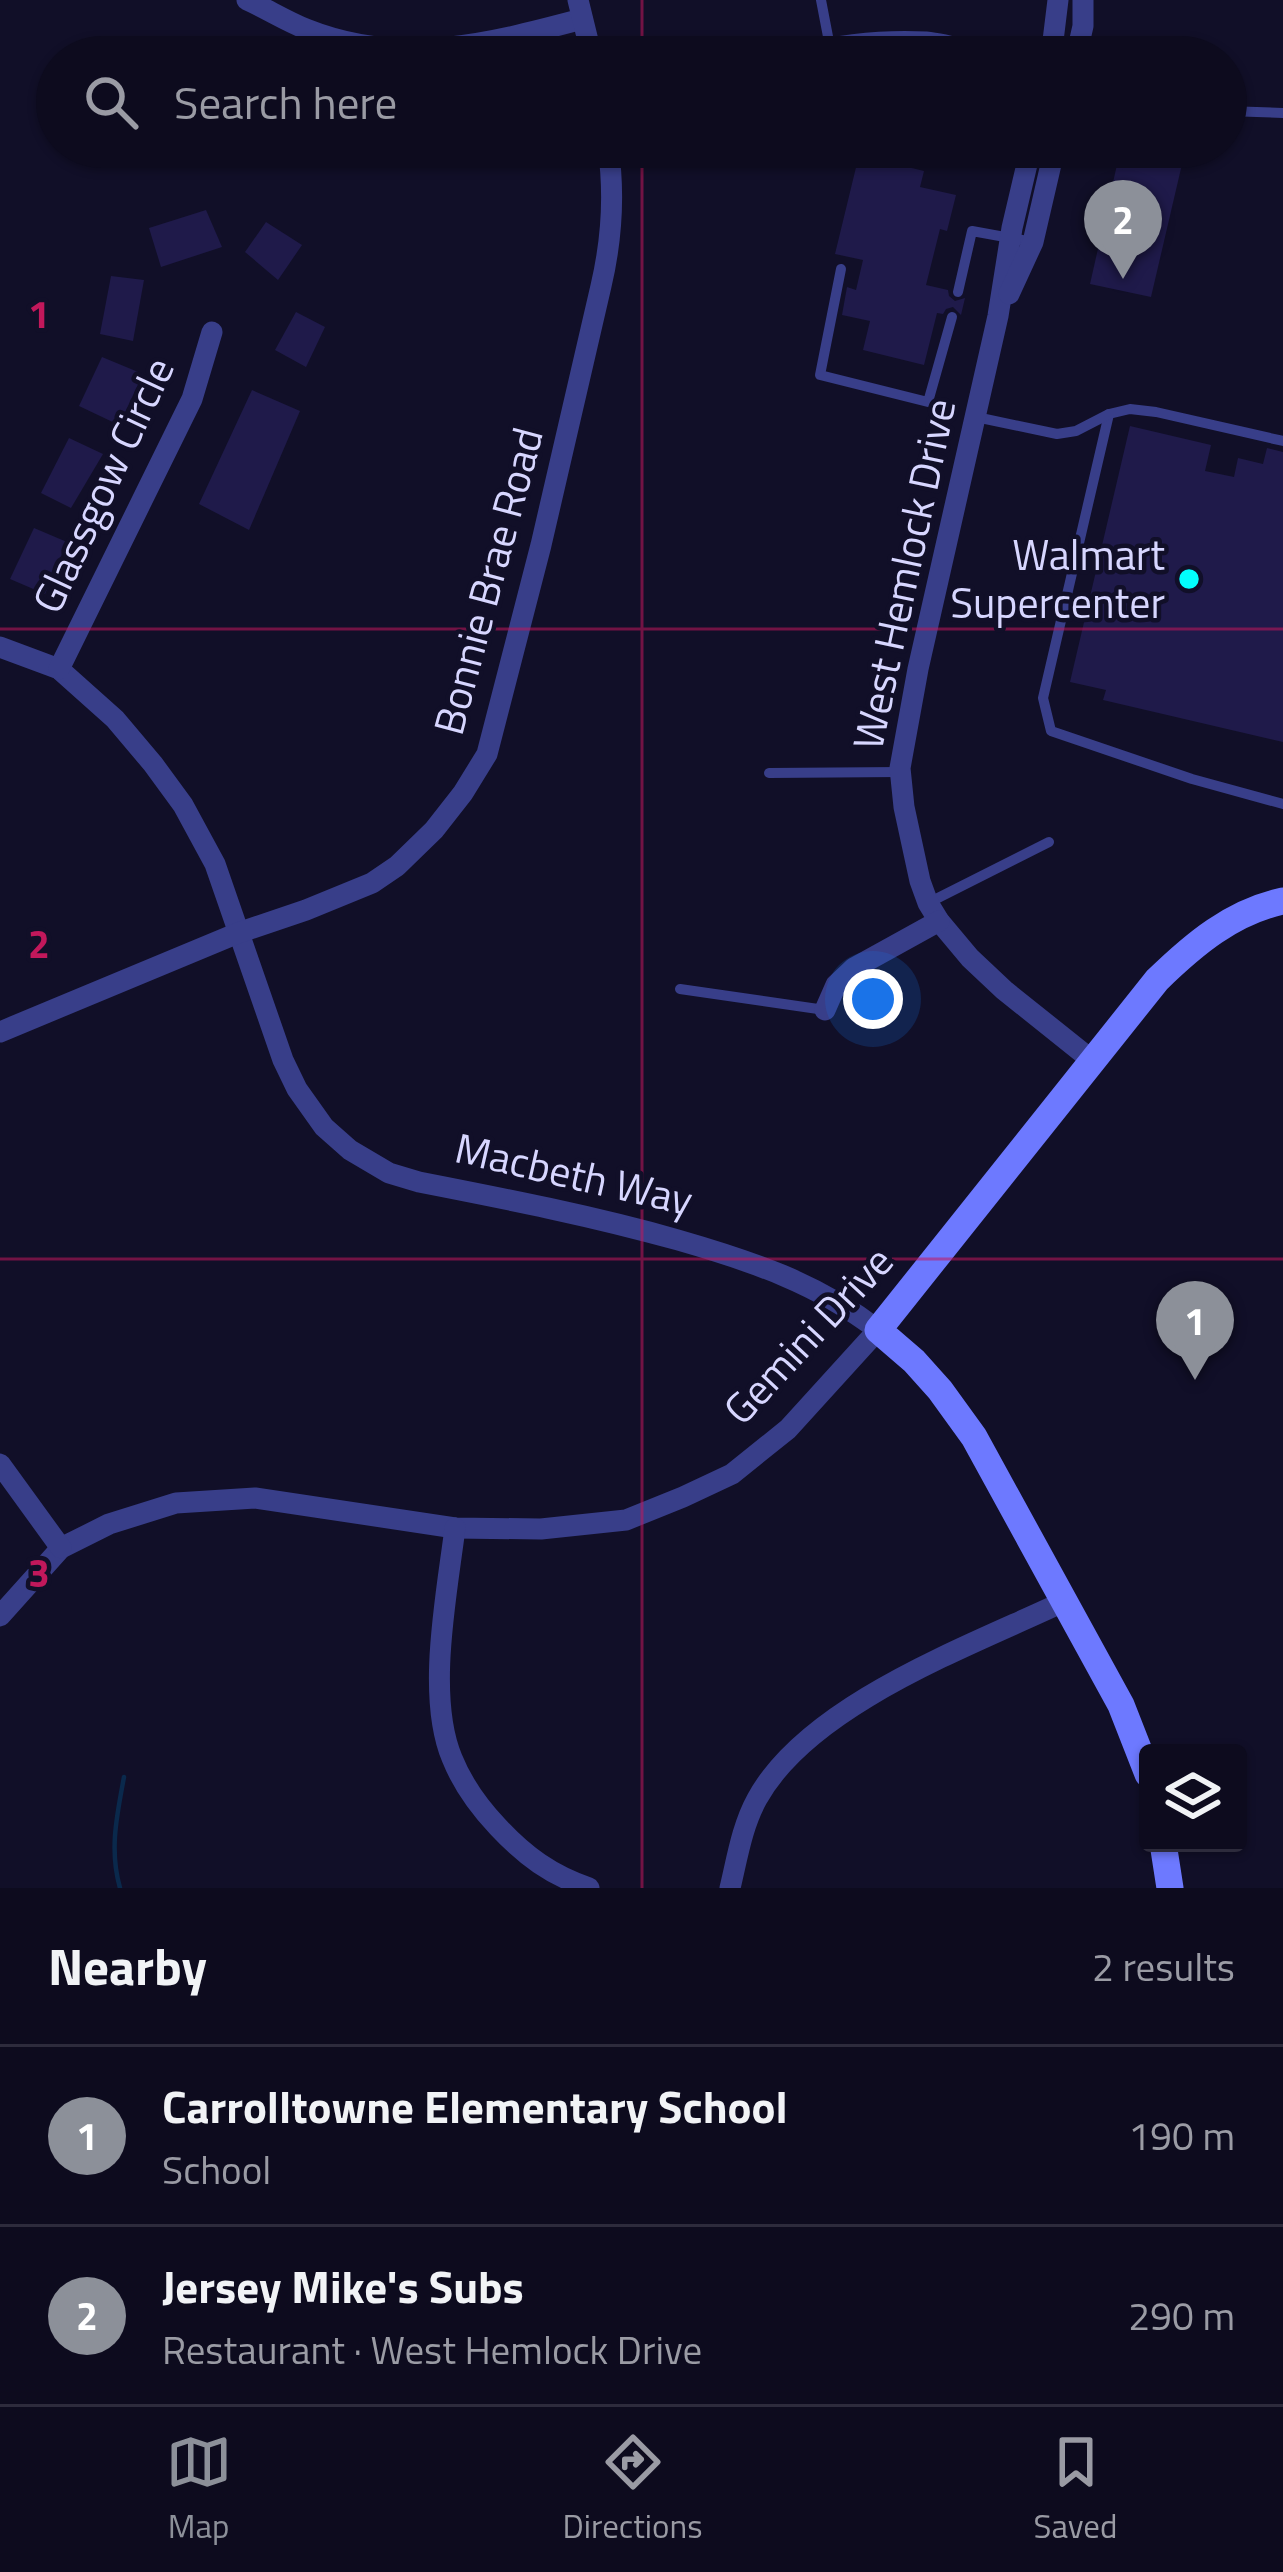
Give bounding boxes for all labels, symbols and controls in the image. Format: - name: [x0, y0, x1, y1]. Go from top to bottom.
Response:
- search box: [36, 36, 1247, 168]
- text: Search here: [174, 68, 397, 136]
- icon: search: [78, 69, 144, 135]
- pin: 2: [1084, 180, 1162, 279]
- text: 1: [28, 284, 50, 343]
- street label: Glassgow Circle: [15, 346, 189, 623]
- street label: West Hemlock Drive: [835, 393, 971, 755]
- street label: Bonnie Brae Road: [415, 420, 559, 741]
- place label: Walmart Supercenter: [950, 522, 1165, 634]
- marker: Walmart Supercenter: [1176, 566, 1202, 592]
- text: 2: [28, 914, 50, 973]
- your location: [843, 969, 903, 1029]
- street label: Macbeth Way: [449, 1115, 699, 1231]
- street label: Gemini Drive: [707, 1230, 907, 1438]
- pin: 1: [1156, 1281, 1234, 1380]
- text: 3: [28, 1543, 50, 1602]
- map controls: [1139, 1744, 1247, 1852]
- button: layers: [1139, 1744, 1247, 1852]
- text: Nearby: [48, 1927, 207, 2005]
- text: 2 results: [1092, 1937, 1235, 1996]
- text: Carrolltowne Elementary School: [162, 2072, 788, 2140]
- text: 1: [76, 2106, 98, 2165]
- text: 190 m: [1128, 2106, 1235, 2165]
- text: School: [162, 2140, 271, 2199]
- text: Jersey Mike's Subs: [162, 2252, 524, 2320]
- text: 2: [76, 2286, 98, 2345]
- text: 290 m: [1128, 2286, 1235, 2345]
- text: Restaurant · West Hemlock Drive: [162, 2320, 702, 2379]
- tab: Map: [166, 2429, 232, 2551]
- tab: Directions: [563, 2429, 703, 2551]
- tab: Saved: [1034, 2429, 1117, 2551]

